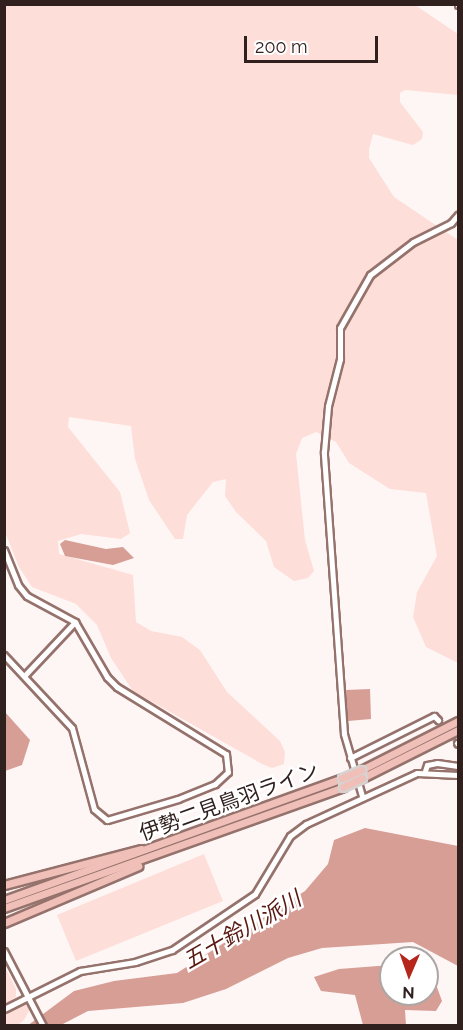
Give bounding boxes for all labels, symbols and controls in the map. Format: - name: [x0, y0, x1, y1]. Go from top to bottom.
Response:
- scale bar: [247, 24, 380, 62]
- text: 200 m: [255, 36, 308, 57]
- street label: 伊勢二見鳥羽ライン: [136, 758, 322, 846]
- water label: 五十鈴川派川: [178, 886, 306, 974]
- north arrow: [379, 946, 439, 1006]
- text: N: [402, 983, 415, 1002]

